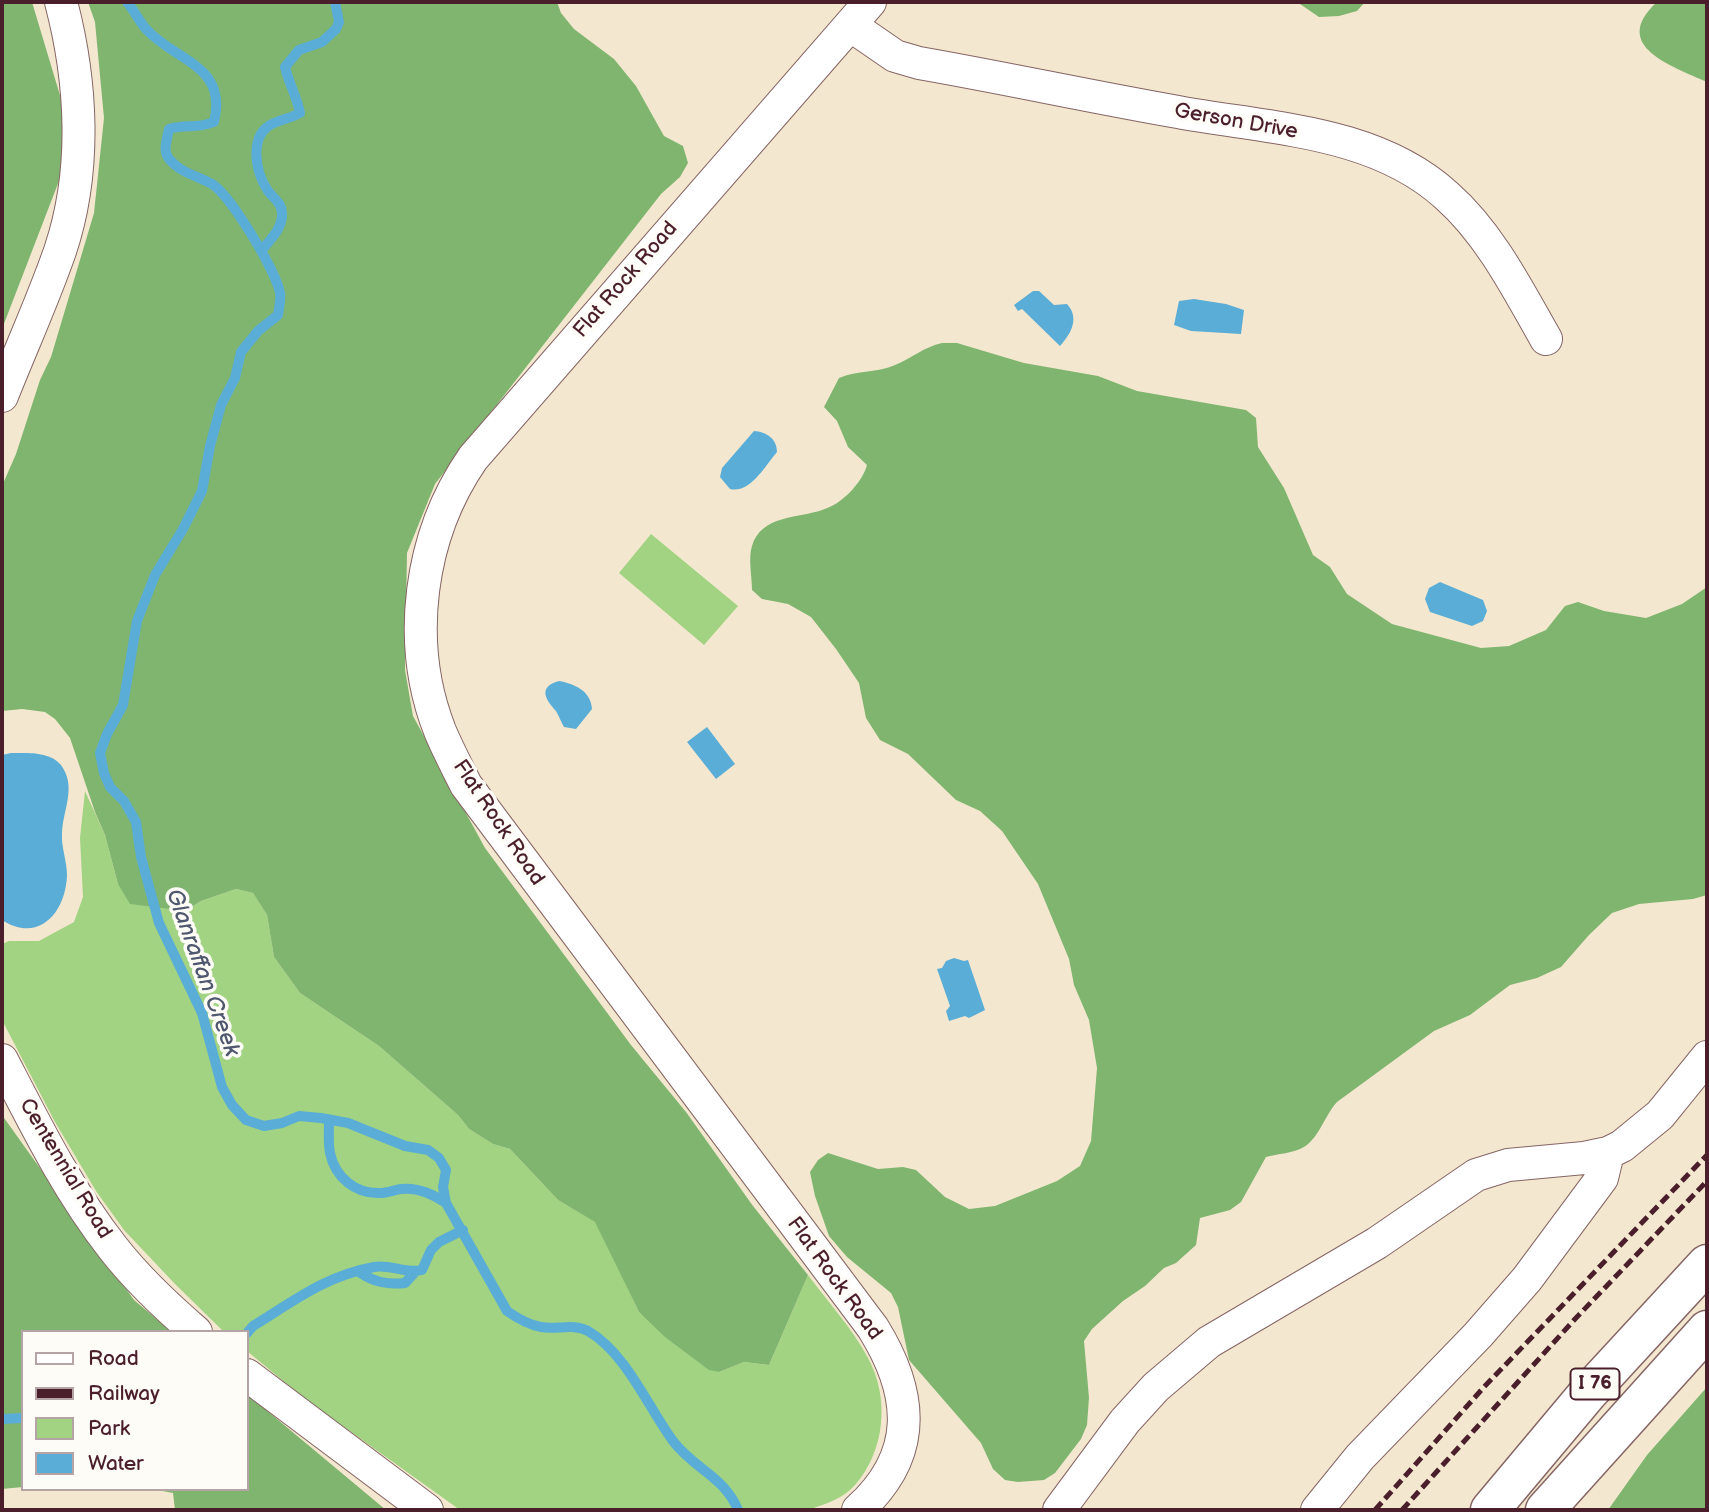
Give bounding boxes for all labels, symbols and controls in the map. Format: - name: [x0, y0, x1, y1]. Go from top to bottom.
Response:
- street label: Gerson Drive: [1172, 99, 1300, 145]
- street label: Flat Rock Road: [569, 217, 683, 343]
- street label: Flat Rock Road: [447, 756, 549, 890]
- water label: Glanraffan Creek: [159, 886, 245, 1060]
- street label: Centennial Road: [13, 1094, 117, 1244]
- street label: Flat Rock Road: [781, 1213, 887, 1345]
- legend: [21, 1330, 248, 1491]
- text: Road: [88, 1346, 139, 1371]
- road number: I 76: [1570, 1368, 1620, 1400]
- text: Railway: [88, 1381, 160, 1406]
- text: Park: [88, 1416, 130, 1441]
- text: Water: [88, 1451, 144, 1476]

